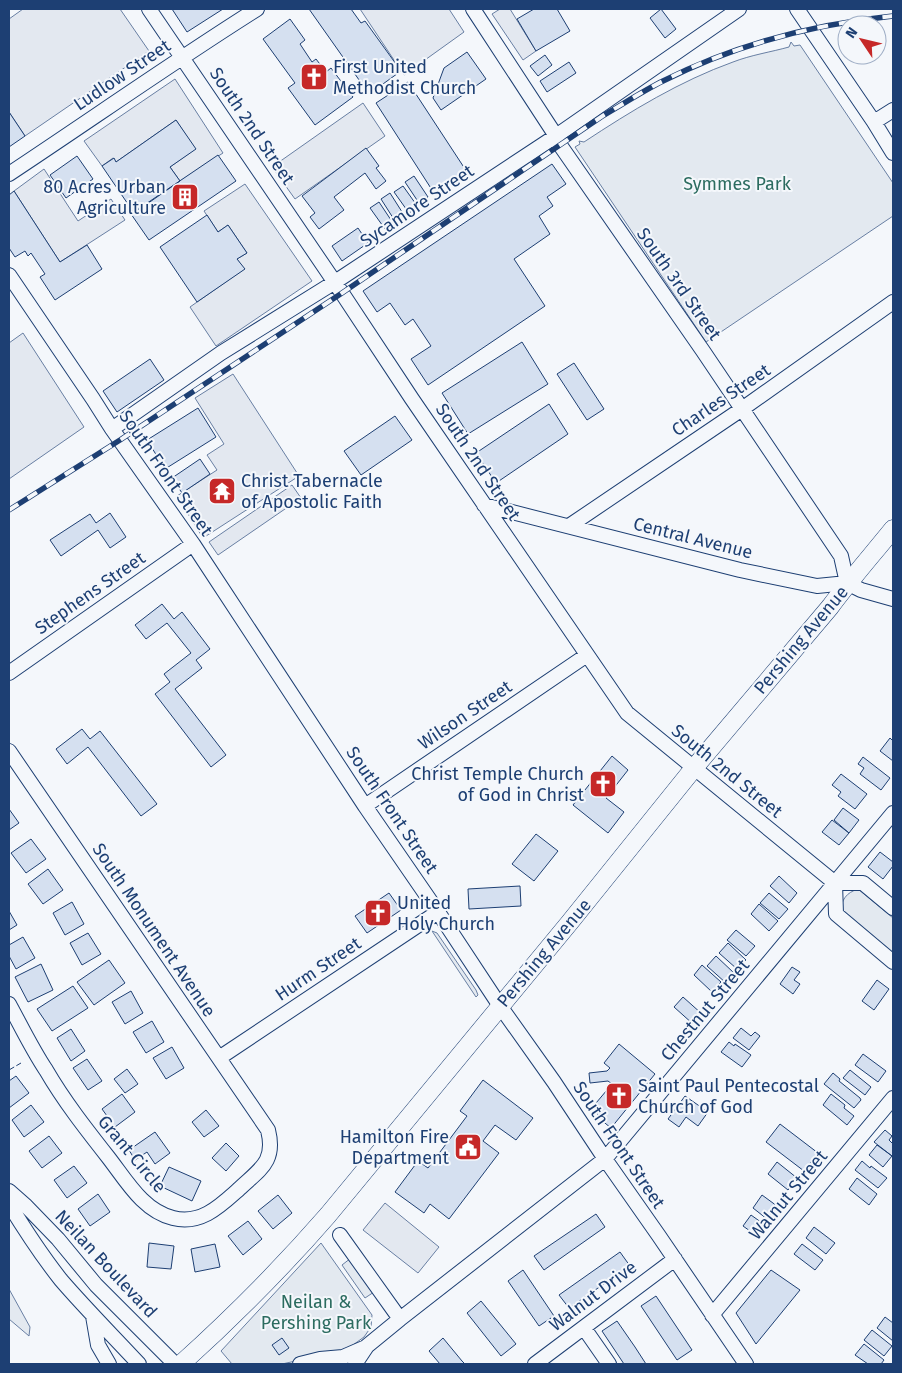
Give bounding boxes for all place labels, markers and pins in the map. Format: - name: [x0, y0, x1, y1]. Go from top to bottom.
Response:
- place label: First United Methodist Church: [333, 56, 476, 99]
- church icon: First United Methodist Church: [299, 62, 329, 92]
- place label: 80 Acres Urban Agriculture: [43, 176, 166, 219]
- building icon: 80 Acres Urban Agriculture: [170, 182, 200, 212]
- place label: Christ Tabernacle of Apostolic Faith: [241, 470, 383, 513]
- temple icon: Christ Tabernacle of Apostolic Faith: [207, 476, 237, 506]
- place label: Christ Temple Church of God in Christ: [411, 763, 584, 806]
- church icon: Christ Temple Church of God in Christ: [588, 769, 618, 799]
- place label: United Holy Church: [397, 892, 495, 935]
- church icon: United Holy Church: [363, 898, 393, 928]
- place label: Saint Paul Pentecostal Church of God: [638, 1075, 819, 1118]
- church icon: Saint Paul Pentecostal Church of God: [604, 1081, 634, 1111]
- place label: Hamilton Fire Department: [340, 1126, 449, 1169]
- public building icon: Hamilton Fire Department: [453, 1132, 483, 1162]

